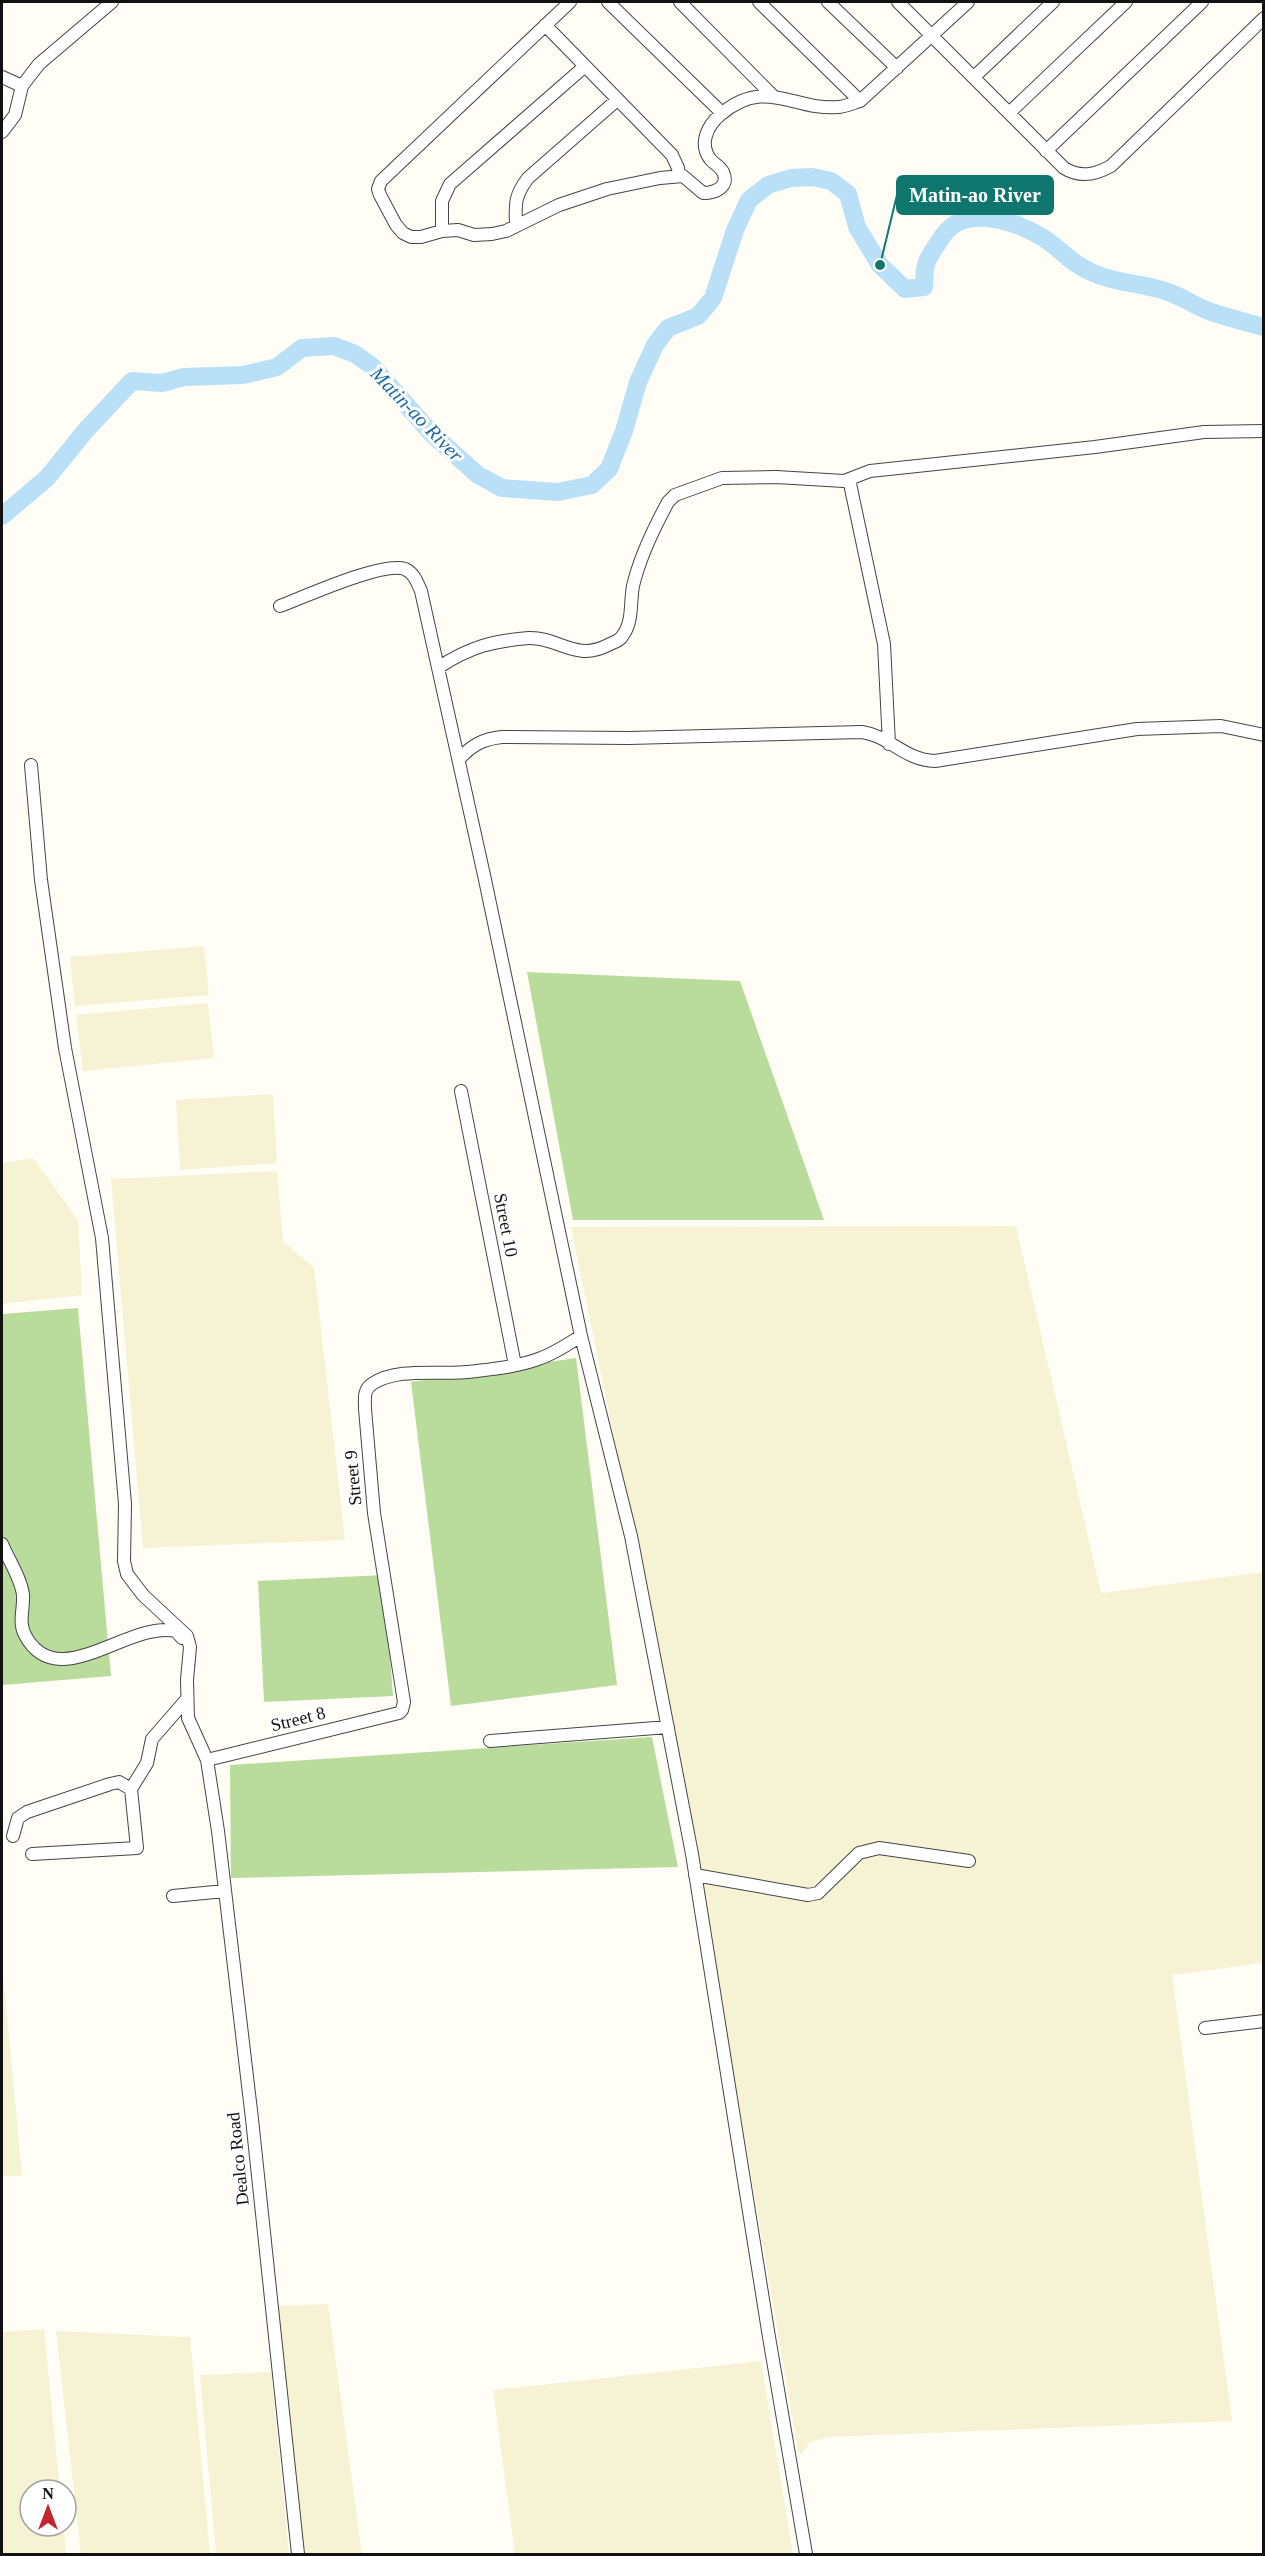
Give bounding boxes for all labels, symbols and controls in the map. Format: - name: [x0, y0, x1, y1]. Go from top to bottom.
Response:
- callout: Matin-ao River: [897, 176, 1053, 214]
- text: Matin-ao River: [909, 184, 1041, 206]
- water label: Matin-ao River: [366, 361, 468, 466]
- street label: Street 10: [490, 1191, 522, 1259]
- street label: Street 9: [341, 1449, 365, 1507]
- street label: Street 8: [269, 1703, 327, 1735]
- street label: Dealco Road: [223, 2111, 253, 2207]
- north arrow: [18, 2478, 78, 2538]
- text: N: [42, 2485, 54, 2502]

